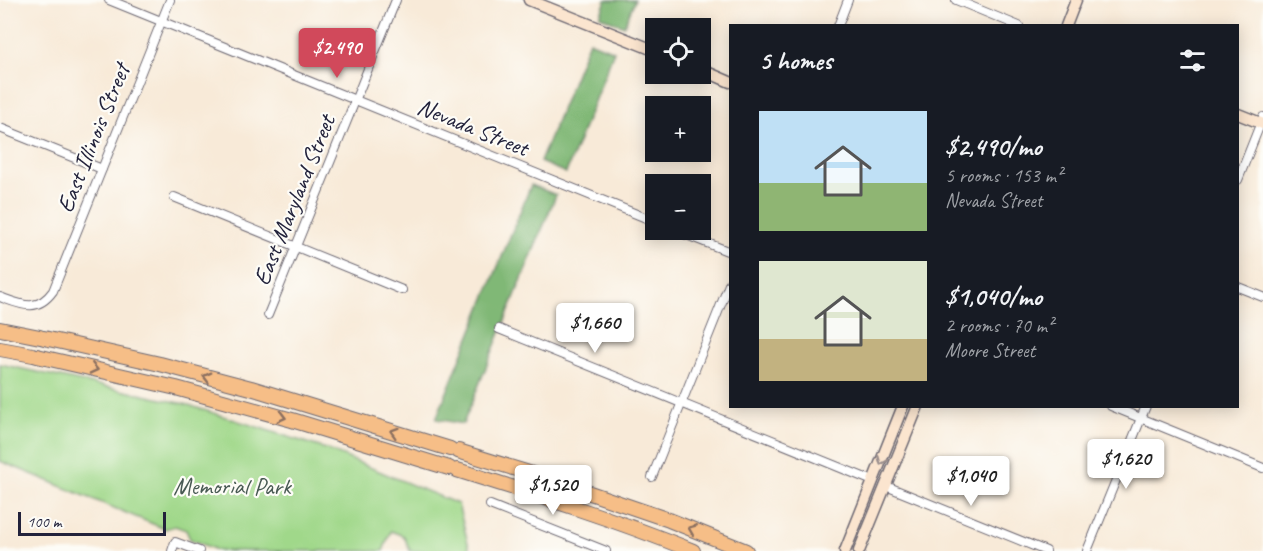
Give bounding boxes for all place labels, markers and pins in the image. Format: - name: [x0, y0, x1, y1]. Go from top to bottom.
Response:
- pin: $2,490: [288, 28, 386, 79]
- pin: $1,660: [546, 303, 644, 354]
- pin: $1,620: [1077, 439, 1175, 490]
- pin: $1,040: [922, 456, 1020, 507]
- pin: $1,520: [504, 465, 602, 516]

